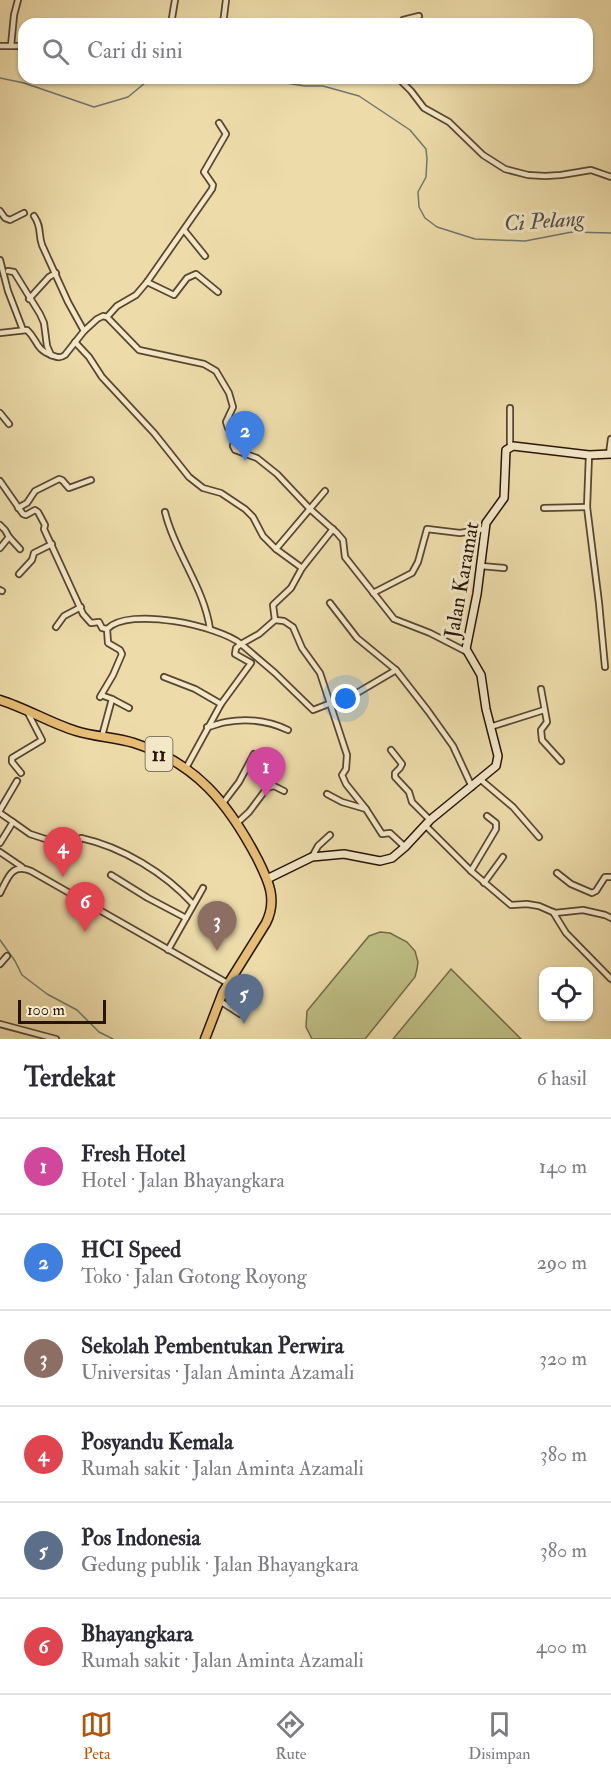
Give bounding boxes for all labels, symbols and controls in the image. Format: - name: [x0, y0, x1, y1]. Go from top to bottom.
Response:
- search box: [18, 18, 593, 84]
- icon: search: [39, 35, 72, 68]
- text: Cari di sini: [87, 37, 183, 65]
- water label: Ci Pelang: [503, 204, 586, 238]
- pin: 2: [226, 412, 264, 461]
- street label: Jalan Karamat: [438, 520, 486, 641]
- your location: [331, 684, 360, 713]
- road number: 11: [146, 737, 172, 771]
- pin: 1: [246, 748, 286, 797]
- pin: 4: [44, 828, 82, 877]
- pin: 6: [66, 882, 104, 932]
- pin: 3: [198, 902, 236, 951]
- map controls: [539, 967, 593, 1021]
- button: locate: [539, 967, 593, 1021]
- pin: 5: [224, 974, 264, 1024]
- scale bar: [18, 997, 106, 1025]
- text: 100 m: [27, 1000, 65, 1020]
- text: Terdekat: [24, 1062, 115, 1094]
- text: 6 hasil: [537, 1066, 587, 1091]
- text: Fresh Hotel: [81, 1140, 186, 1168]
- text: 1: [40, 1154, 47, 1179]
- text: 140 m: [539, 1154, 587, 1179]
- text: Hotel · Jalan Bhayangkara: [81, 1168, 285, 1193]
- text: HCI Speed: [81, 1236, 181, 1264]
- text: 2: [38, 1250, 49, 1275]
- text: 290 m: [537, 1250, 587, 1275]
- text: Toko · Jalan Gotong Royong: [81, 1264, 307, 1289]
- text: Sekolah Pembentukan Perwira: [81, 1332, 344, 1360]
- text: 3: [40, 1346, 47, 1371]
- text: 320 m: [539, 1346, 587, 1371]
- text: Universitas · Jalan Aminta Azamali: [81, 1360, 354, 1385]
- text: Posyandu Kemala: [81, 1428, 233, 1456]
- text: 4: [38, 1442, 49, 1467]
- text: 380 m: [540, 1442, 587, 1467]
- text: Rumah sakit · Jalan Aminta Azamali: [81, 1456, 364, 1481]
- text: Pos Indonesia: [81, 1524, 201, 1552]
- text: 5: [39, 1538, 48, 1563]
- text: 380 m: [540, 1538, 587, 1563]
- text: Gedung publik · Jalan Bhayangkara: [81, 1552, 359, 1577]
- text: Bhayangkara: [81, 1620, 193, 1648]
- text: 6: [38, 1634, 49, 1659]
- text: 400 m: [536, 1634, 587, 1659]
- text: Rumah sakit · Jalan Aminta Azamali: [81, 1648, 364, 1673]
- tab: Peta: [80, 1708, 113, 1764]
- tab: Rute: [274, 1708, 307, 1764]
- tab: Disimpan: [468, 1708, 531, 1764]

